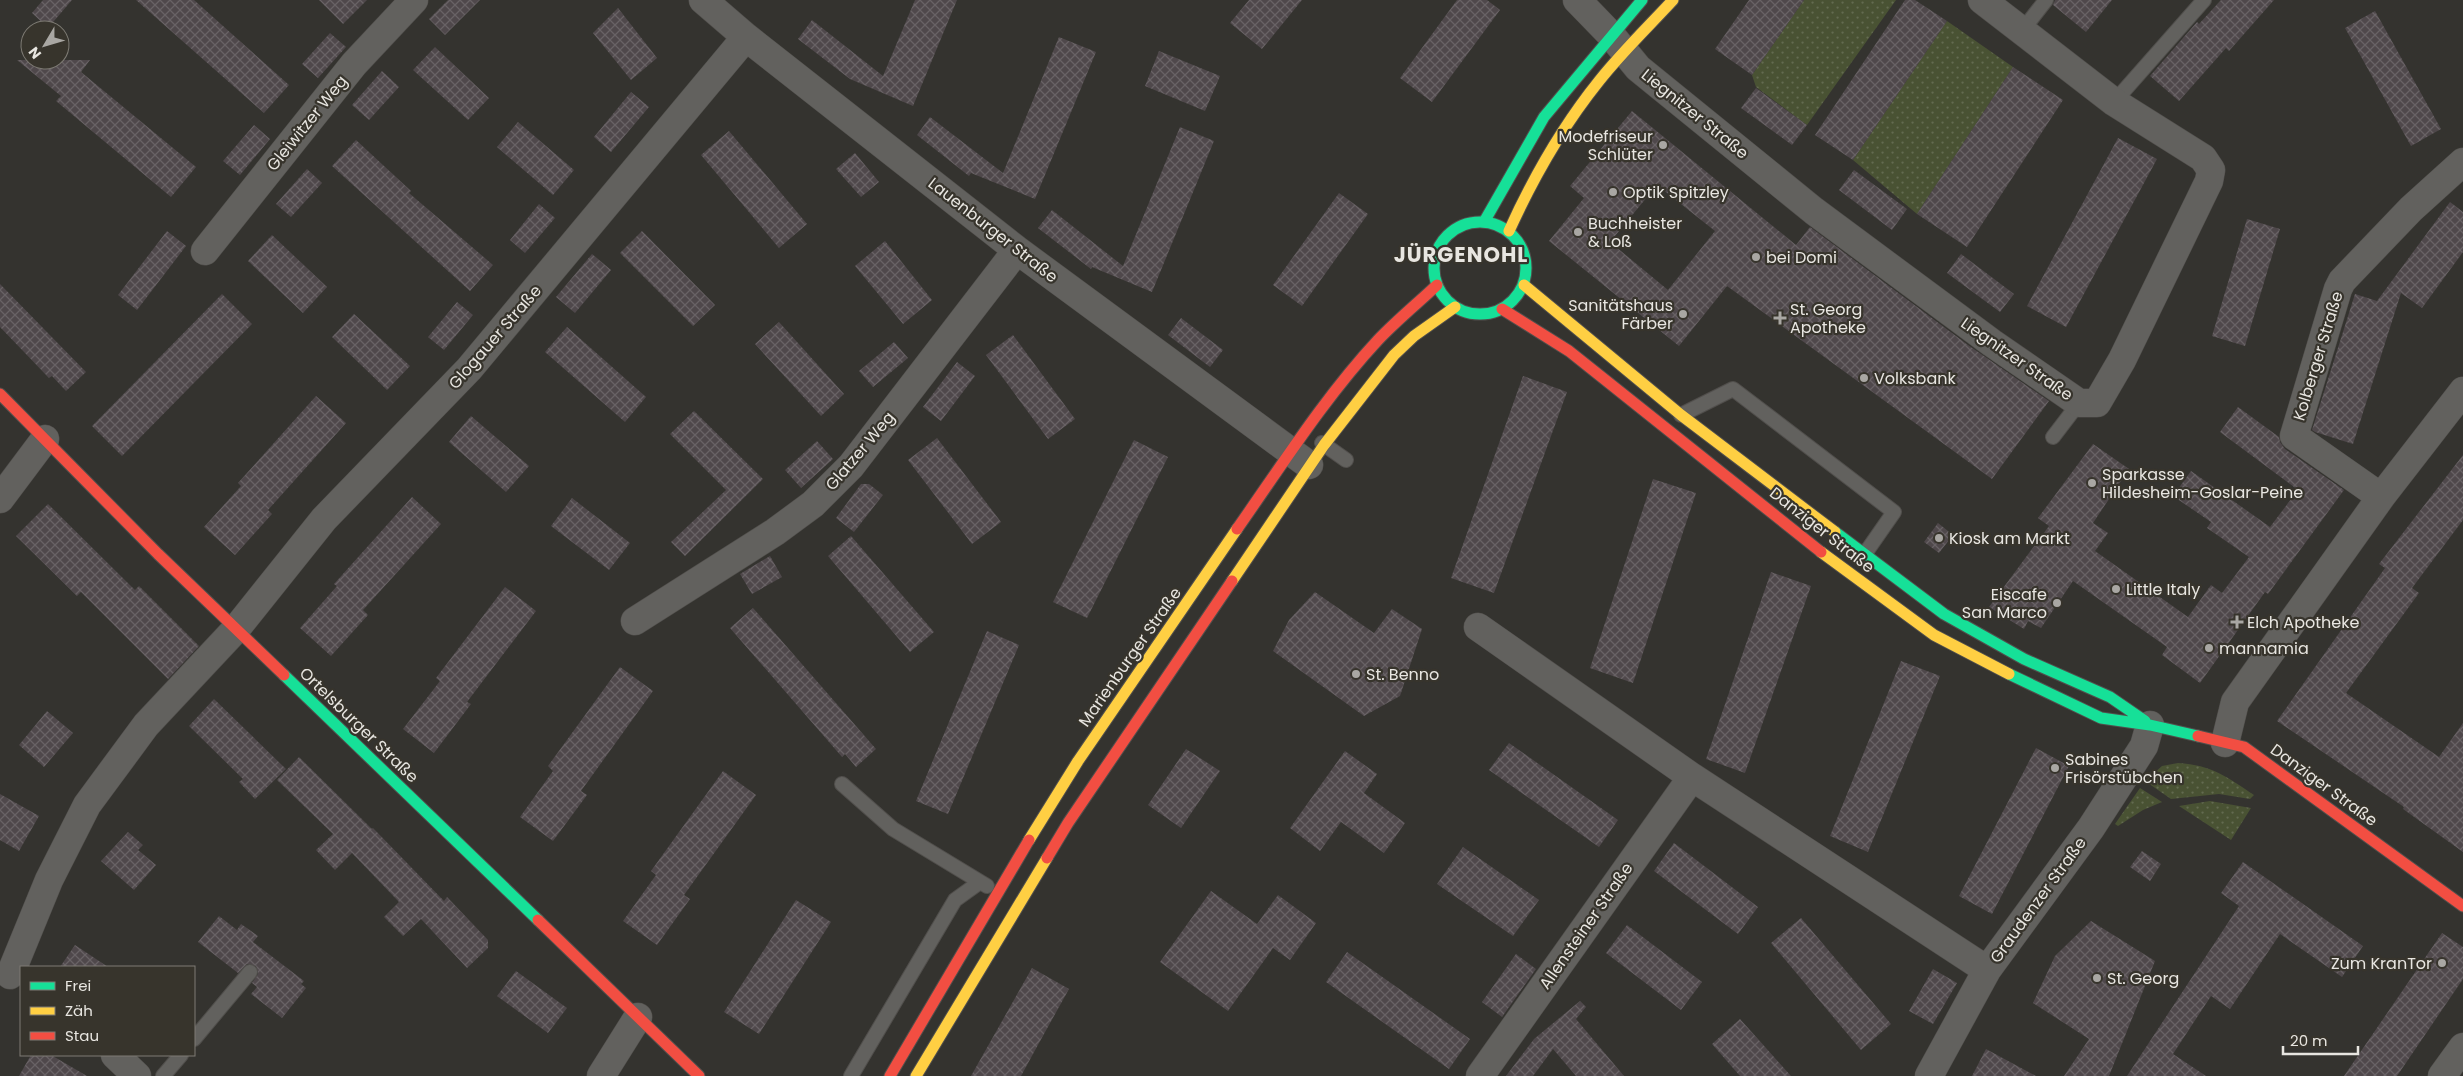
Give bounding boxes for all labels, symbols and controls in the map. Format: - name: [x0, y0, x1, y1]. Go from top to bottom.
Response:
- north arrow: [20, 20, 70, 70]
- text: N: [24, 43, 46, 63]
- street label: Liegnitzer Straße: [1637, 64, 1754, 164]
- street label: Gleiwitzer Weg: [261, 70, 353, 176]
- place label: Modefriseur Schlüter: [1559, 125, 1653, 166]
- marker: Modefriseur Schlüter: [1657, 139, 1669, 151]
- street label: Lauenburger Straße: [923, 172, 1063, 288]
- place label: Optik Spitzley: [1623, 181, 1729, 204]
- marker: Optik Spitzley: [1607, 186, 1619, 198]
- place label: Buchheister & Loß: [1588, 212, 1682, 253]
- marker: Buchheister & Loß: [1572, 226, 1584, 238]
- district label: JÜRGENOHL: [1394, 240, 1528, 269]
- place label: bei Domi: [1766, 246, 1837, 269]
- marker: bei Domi: [1750, 251, 1762, 263]
- street label: Glogauer Straße: [443, 280, 547, 394]
- street label: Kolberger Straße: [2287, 288, 2349, 424]
- place label: Sanitätshaus Färber: [1568, 294, 1673, 335]
- place label: St. Georg Apotheke: [1790, 298, 1866, 339]
- marker: Sanitätshaus Färber: [1677, 308, 1689, 320]
- marker: St. Georg Apotheke: [1774, 312, 1786, 324]
- street label: Liegnitzer Straße: [1956, 312, 2078, 406]
- place label: Volksbank: [1874, 367, 1956, 390]
- marker: Volksbank: [1858, 372, 1870, 384]
- street label: Glatzer Weg: [820, 407, 900, 495]
- place label: Sparkasse Hildesheim-Goslar-Peine: [2102, 463, 2303, 504]
- marker: Sparkasse Hildesheim-Goslar-Peine: [2086, 477, 2098, 489]
- street label: Danziger Straße: [1765, 482, 1879, 578]
- place label: Kiosk am Markt: [1949, 527, 2070, 550]
- marker: Kiosk am Markt: [1933, 532, 1945, 544]
- place label: Little Italy: [2126, 578, 2200, 601]
- street label: Marienburger Straße: [1073, 583, 1187, 731]
- place label: Eiscafe San Marco: [1962, 583, 2047, 624]
- marker: Little Italy: [2110, 583, 2122, 595]
- marker: Eiscafe San Marco: [2051, 597, 2063, 609]
- place label: Elch Apotheke: [2247, 611, 2359, 634]
- marker: Elch Apotheke: [2231, 616, 2243, 628]
- place label: mannamia: [2219, 637, 2309, 660]
- marker: mannamia: [2203, 642, 2215, 654]
- street label: Ortelsburger Straße: [294, 662, 424, 788]
- place label: St. Benno: [1366, 663, 1439, 686]
- marker: St. Benno: [1350, 668, 1362, 680]
- street label: Danziger Straße: [2266, 738, 2382, 832]
- place label: Sabines Frisörstübchen: [2065, 748, 2183, 789]
- marker: Sabines Frisörstübchen: [2049, 762, 2061, 774]
- street label: Graudenzer Straße: [1984, 832, 2092, 968]
- street label: Allensteiner Straße: [1534, 858, 1638, 994]
- place label: Zum KranTor: [2331, 952, 2432, 975]
- marker: Zum KranTor: [2436, 957, 2448, 969]
- legend: [20, 966, 195, 1056]
- place label: St. Georg: [2107, 967, 2179, 990]
- marker: St. Georg: [2091, 972, 2103, 984]
- text: Frei: [65, 975, 91, 996]
- text: Zäh: [65, 1000, 93, 1021]
- scale bar: [2283, 1024, 2358, 1056]
- text: Stau: [65, 1025, 99, 1046]
- text: 20 m: [2290, 1030, 2328, 1051]

